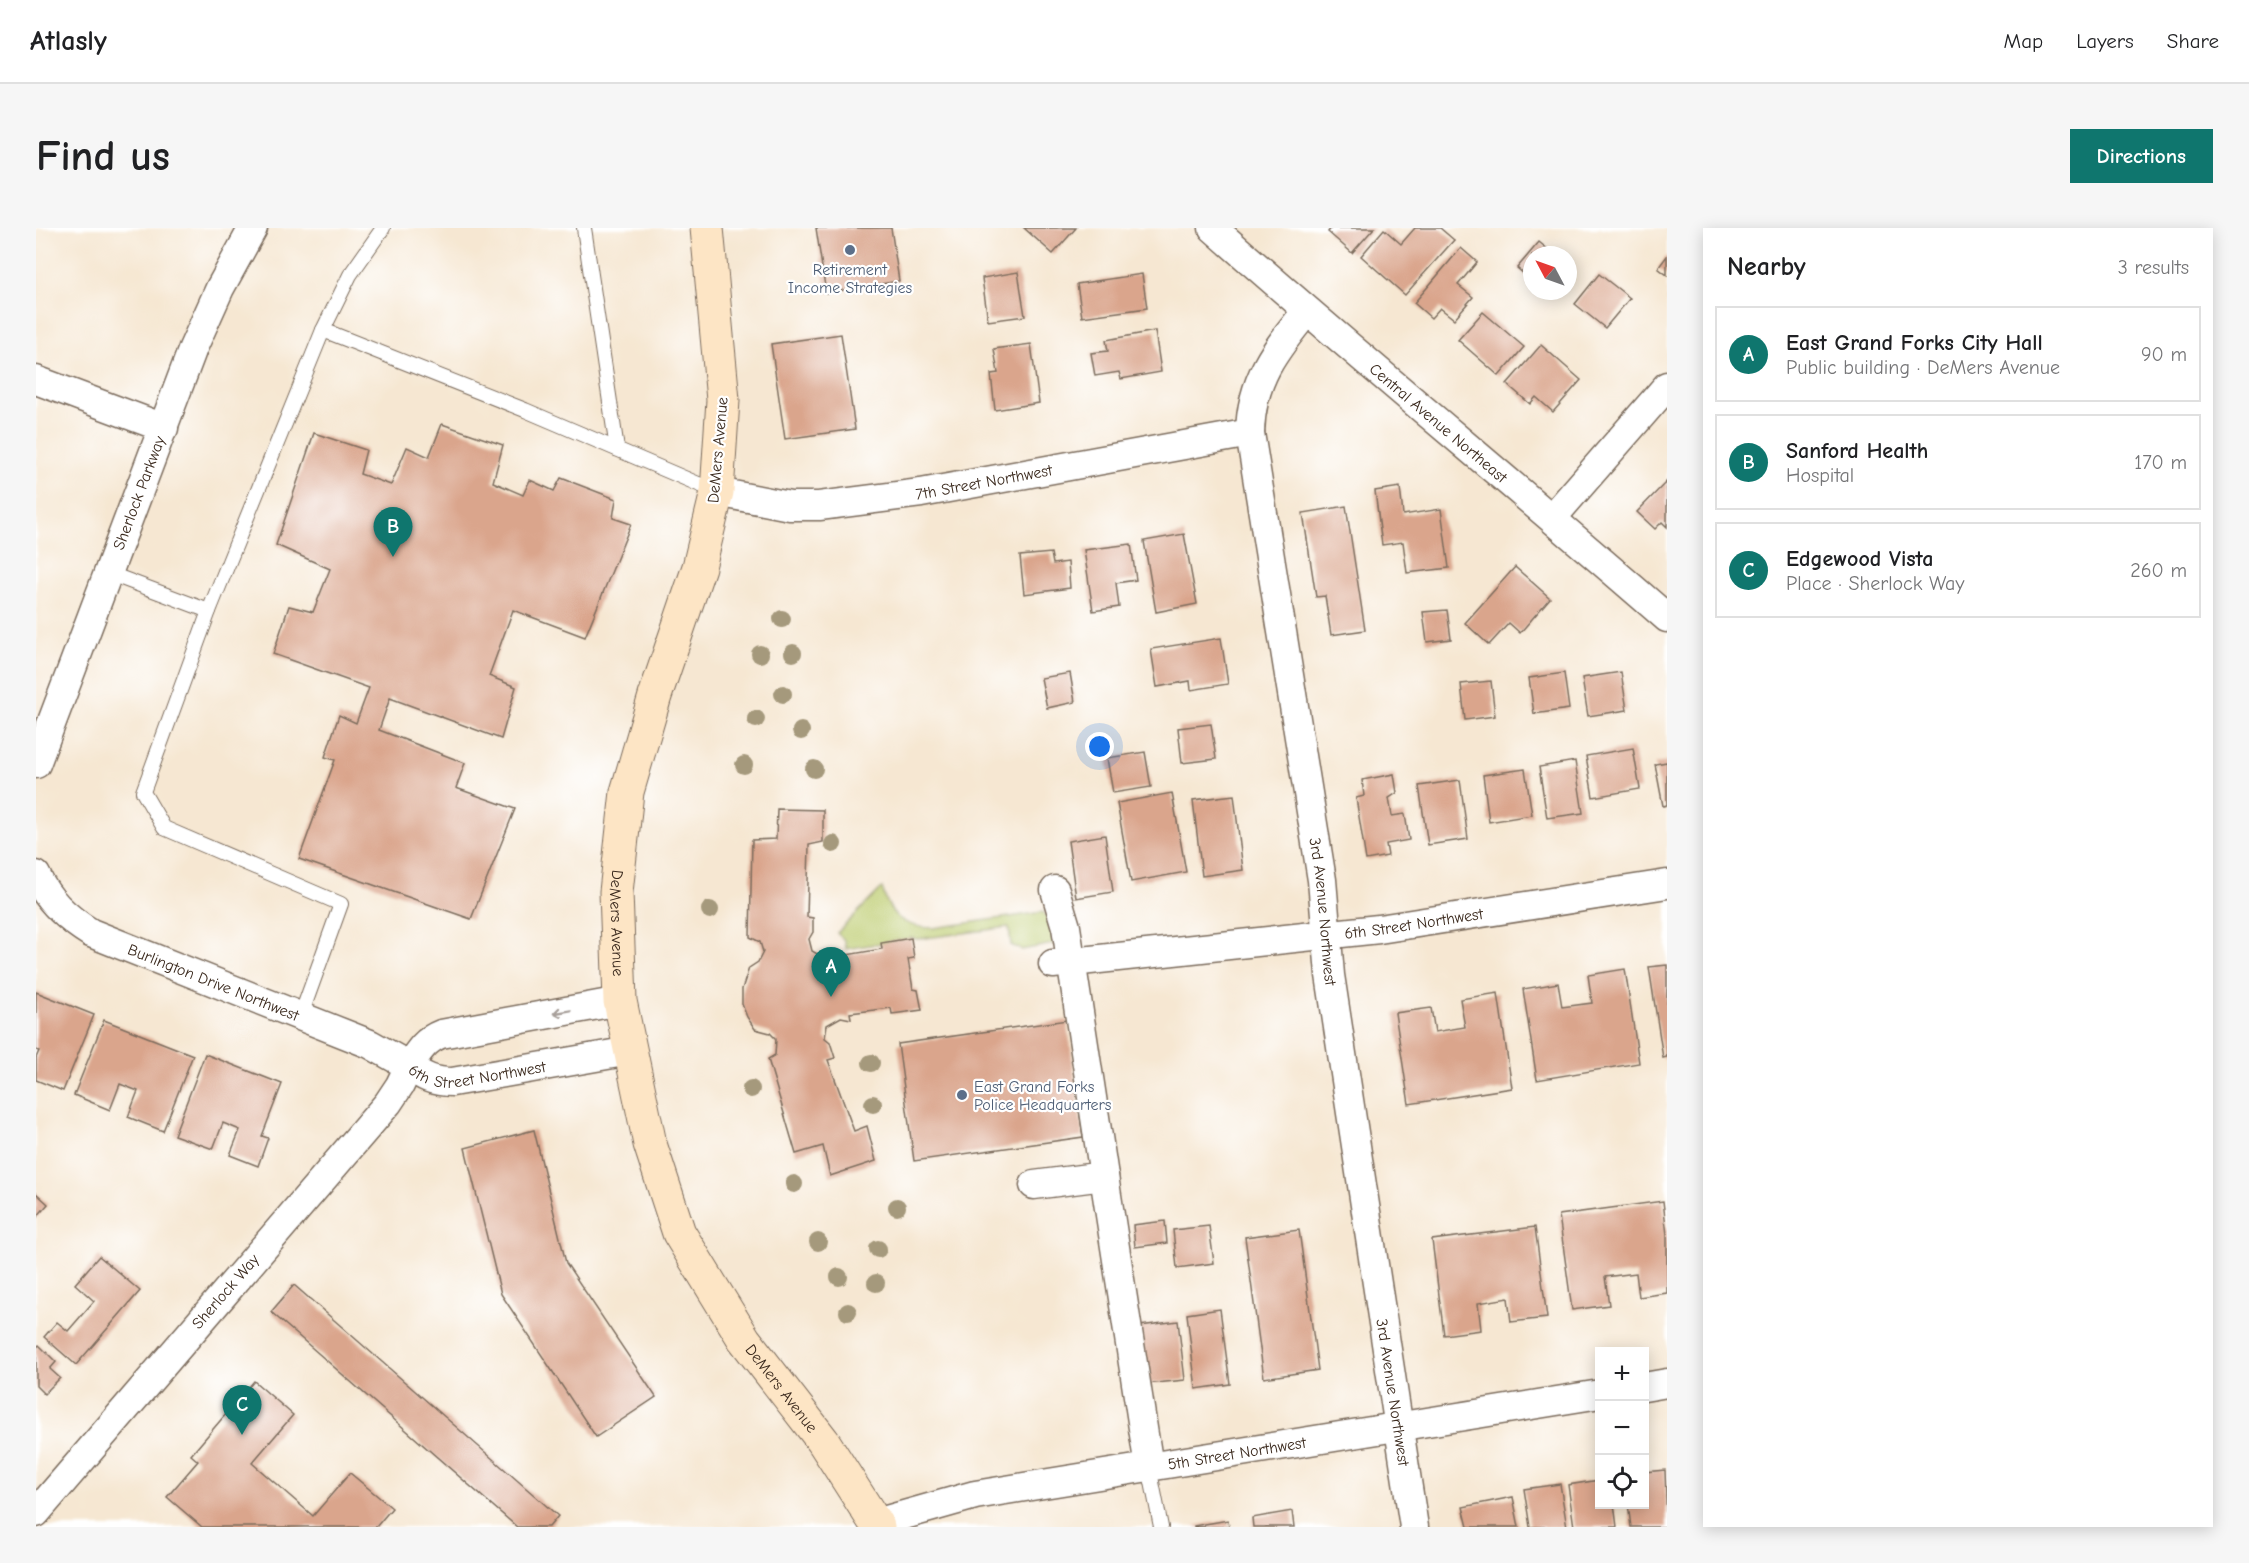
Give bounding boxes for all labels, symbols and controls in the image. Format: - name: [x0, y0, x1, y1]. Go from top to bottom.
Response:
- text: Atlasly: [30, 25, 107, 57]
- text: Map: [2004, 29, 2043, 53]
- text: Layers: [2076, 29, 2134, 53]
- text: Share: [2167, 29, 2219, 53]
- button: Directions: [2070, 129, 2213, 183]
- text: Find us: [36, 132, 170, 181]
- marker: Retirement Income Strategies: [843, 243, 857, 257]
- north arrow: [1523, 246, 1577, 300]
- text: Nearby: [1727, 252, 1806, 282]
- text: 3 results: [2118, 256, 2189, 279]
- place label: Retirement Income Strategies: [788, 261, 913, 297]
- text: East Grand Forks City Hall: [1786, 330, 2043, 356]
- text: A: [1743, 343, 1754, 366]
- text: 90 m: [2141, 343, 2187, 366]
- text: Public building · DeMers Avenue: [1786, 356, 2060, 379]
- street label: Central Avenue Northeast: [1366, 360, 1511, 487]
- street label: DeMers Avenue: [704, 396, 732, 504]
- street label: Sherlock Parkway: [110, 433, 169, 552]
- text: Sanford Health: [1786, 438, 1928, 464]
- text: B: [1742, 451, 1755, 474]
- text: 170 m: [2134, 451, 2187, 474]
- street label: 7th Street Northwest: [915, 461, 1054, 504]
- text: Hospital: [1786, 464, 1854, 487]
- pin: B: [374, 508, 412, 557]
- text: Edgewood Vista: [1786, 546, 1934, 572]
- text: C: [1742, 559, 1755, 582]
- text: 260 m: [2130, 559, 2187, 582]
- text: Place · Sherlock Way: [1786, 572, 1964, 595]
- your location: [1085, 732, 1114, 761]
- street label: 3rd Avenue Northwest: [1305, 836, 1340, 987]
- street label: DeMers Avenue: [606, 869, 627, 977]
- street label: 6th Street Northwest: [1344, 905, 1485, 943]
- street label: Burlington Drive Northwest: [125, 941, 302, 1025]
- pin: A: [812, 948, 850, 997]
- one-way arrow: [553, 1007, 572, 1018]
- street label: 6th Street Northwest: [405, 1058, 548, 1092]
- place label: East Grand Forks Police Headquarters: [974, 1078, 1112, 1114]
- marker: East Grand Forks Police Headquarters: [955, 1088, 969, 1102]
- street label: Sherlock Way: [189, 1250, 264, 1333]
- street label: 3rd Avenue Northwest: [1372, 1317, 1413, 1468]
- street label: DeMers Avenue: [741, 1341, 821, 1436]
- map controls: [1595, 1347, 1649, 1509]
- button: +: [1595, 1347, 1649, 1401]
- pin: C: [222, 1386, 262, 1435]
- button: −: [1595, 1401, 1649, 1455]
- street label: 5th Street Northwest: [1166, 1434, 1308, 1474]
- button: locate: [1595, 1455, 1649, 1509]

